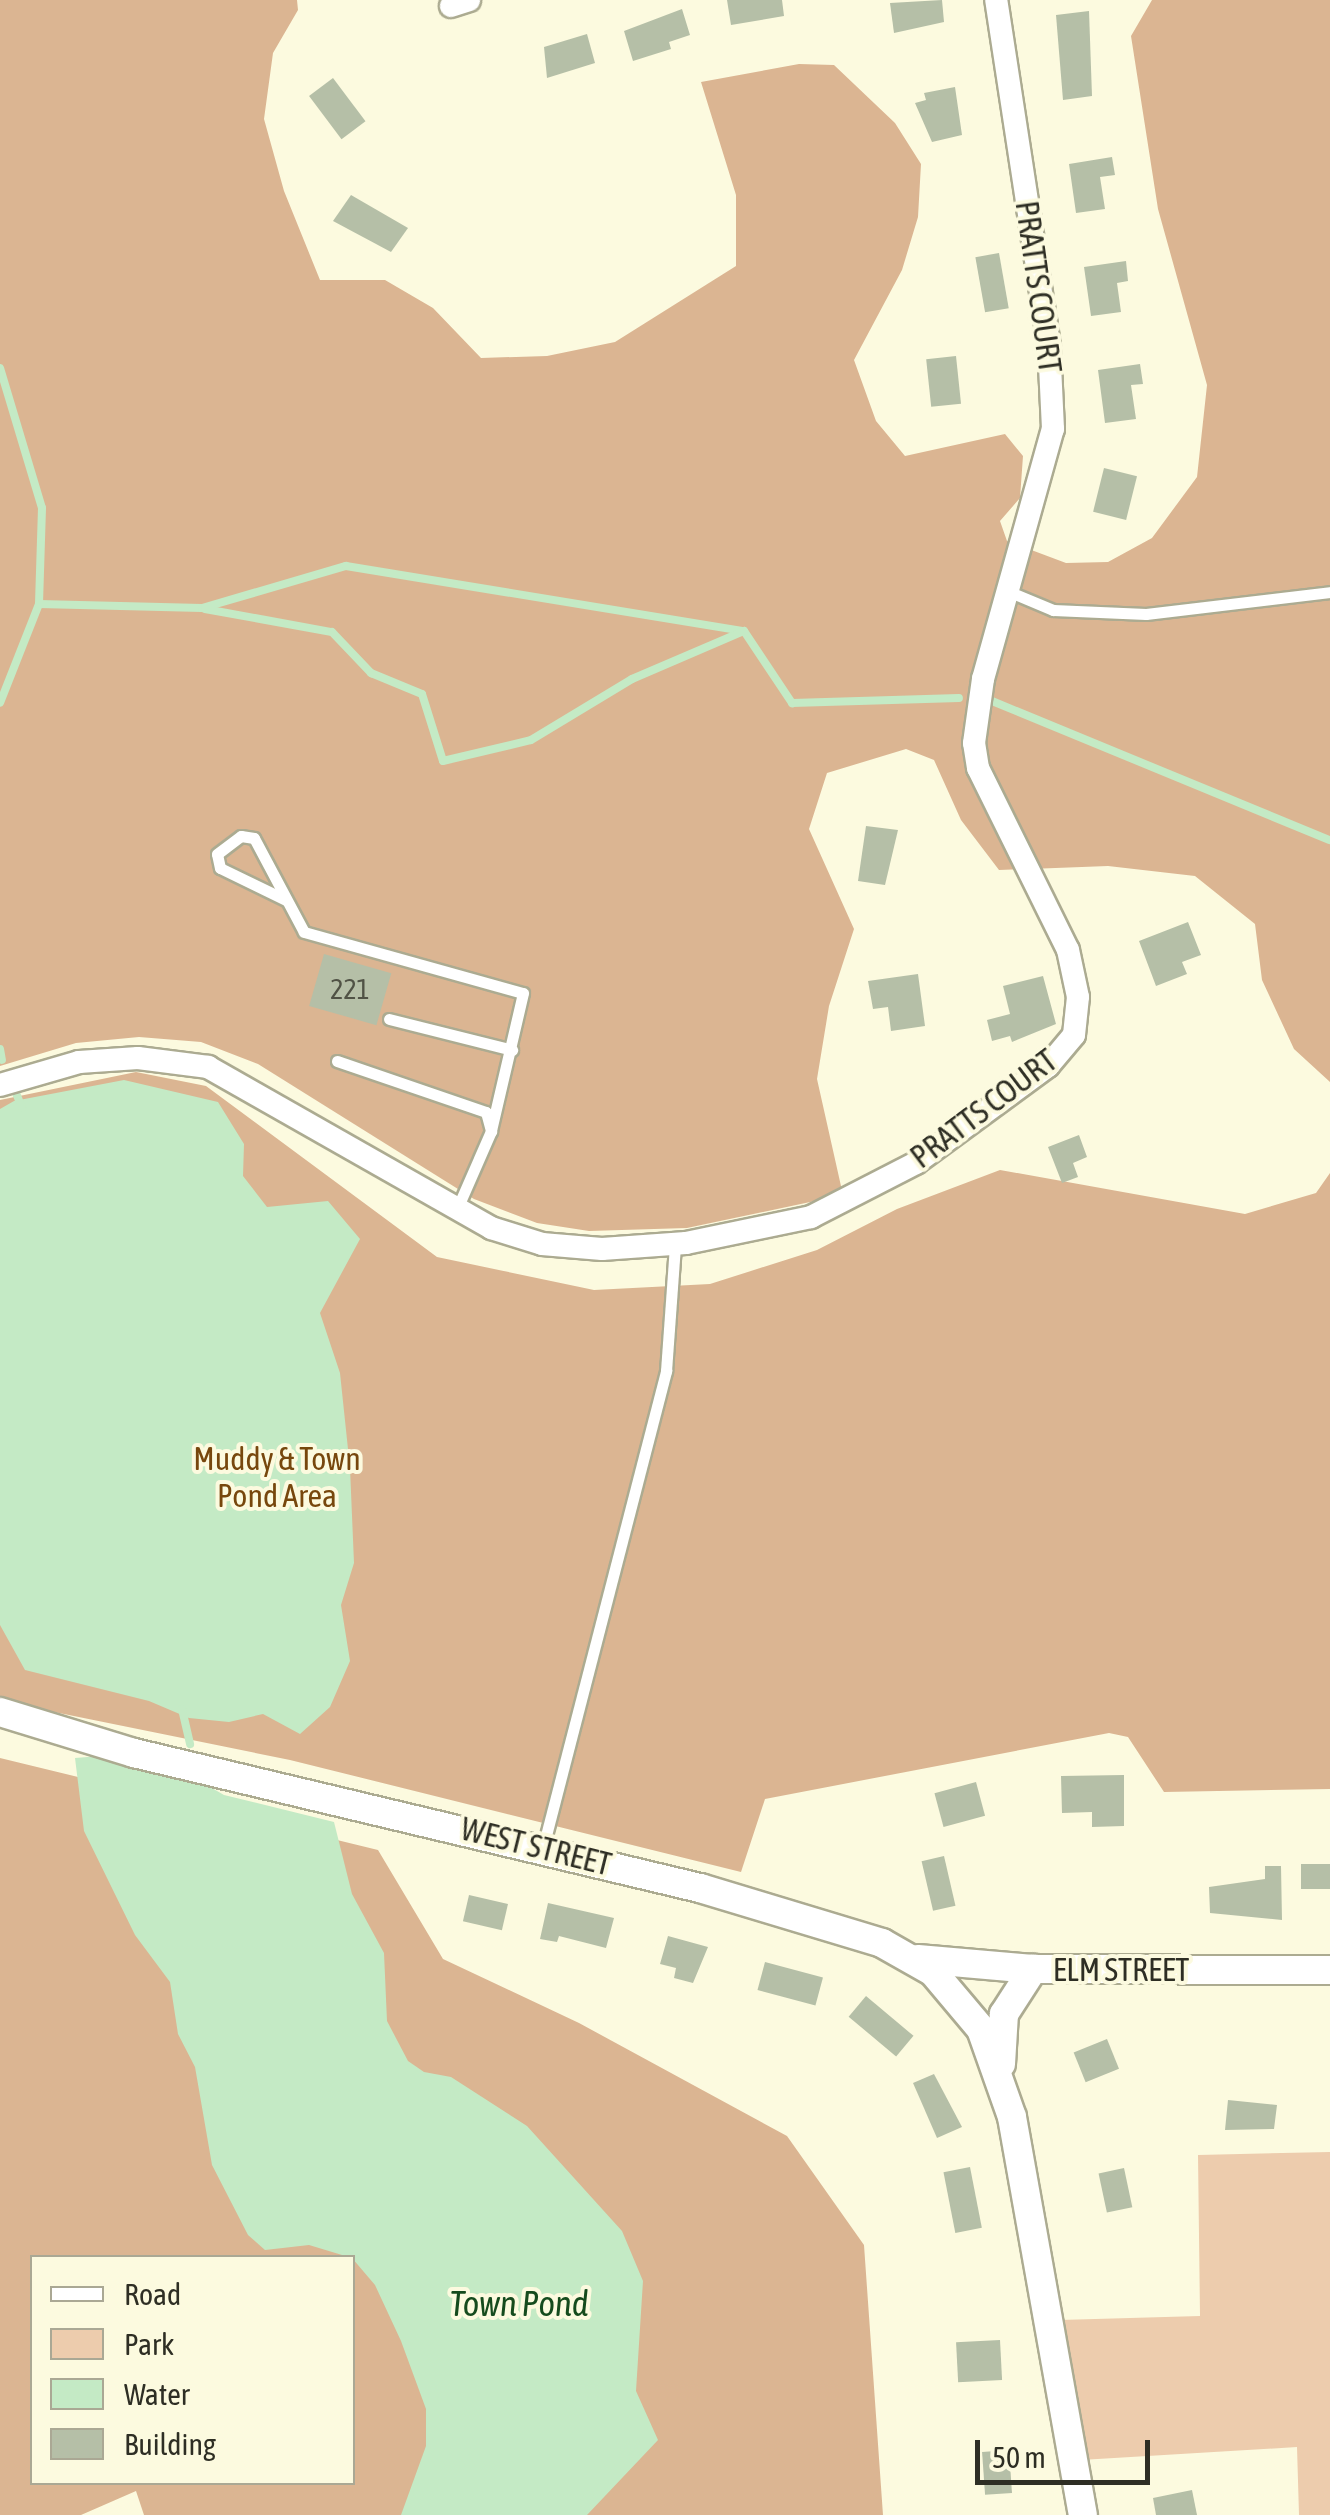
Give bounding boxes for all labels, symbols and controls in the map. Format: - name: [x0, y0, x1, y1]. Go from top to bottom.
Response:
- street label: PRATTS COURT: [1007, 198, 1069, 376]
- house number: 221: [330, 972, 370, 1006]
- street label: PRATTS COURT: [903, 1041, 1065, 1177]
- park label: Muddy & Town Pond Area: [193, 1441, 361, 1516]
- street label: WEST STREET: [457, 1810, 615, 1884]
- street label: ELM STREET: [1053, 1951, 1189, 1989]
- legend: [30, 2255, 355, 2485]
- text: Road: [124, 2277, 181, 2311]
- water label: Town Pond: [450, 2282, 588, 2324]
- text: Park: [124, 2327, 174, 2361]
- text: Water: [124, 2377, 190, 2411]
- scale bar: [980, 2420, 1155, 2482]
- text: Building: [124, 2427, 216, 2461]
- text: 50 m: [992, 2440, 1046, 2474]

